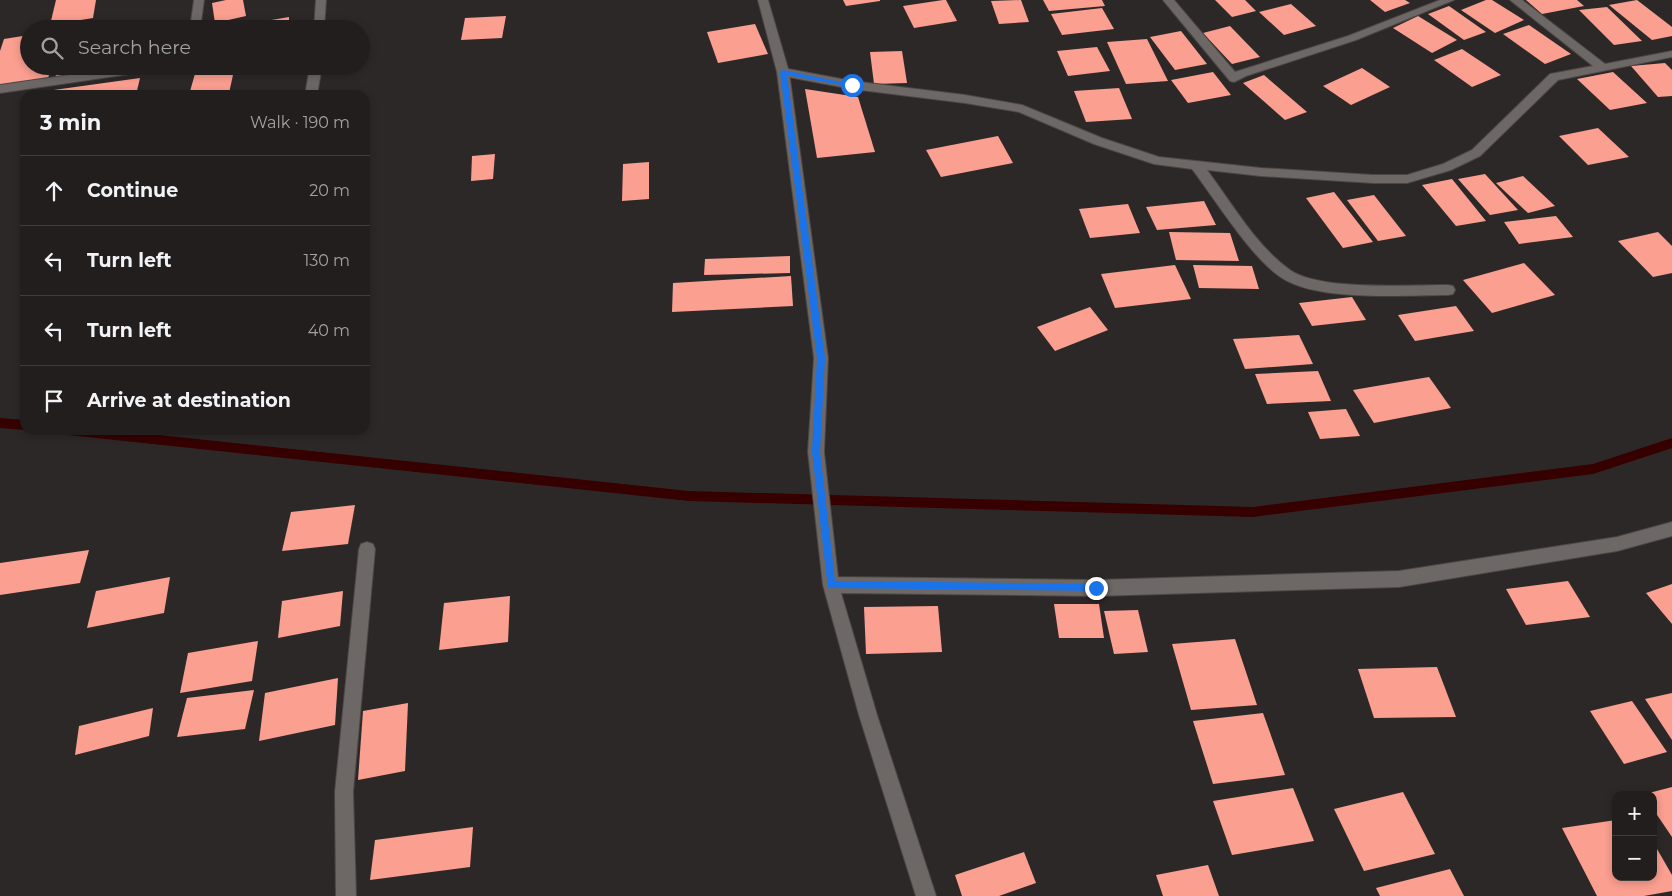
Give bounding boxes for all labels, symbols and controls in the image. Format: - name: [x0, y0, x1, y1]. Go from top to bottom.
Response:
- search box: [20, 20, 370, 75]
- icon: search: [38, 34, 66, 62]
- text: Search here: [78, 36, 191, 59]
- route start: [841, 74, 864, 97]
- text: 3 min: [40, 110, 101, 135]
- text: Walk · 190 m: [250, 113, 350, 132]
- icon: ahead: [40, 177, 68, 205]
- text: Continue: [87, 179, 178, 202]
- text: 20 m: [309, 181, 350, 200]
- icon: left: [40, 247, 68, 275]
- text: Turn left: [87, 249, 172, 272]
- text: 130 m: [303, 251, 350, 270]
- icon: left: [40, 317, 68, 345]
- text: Turn left: [87, 319, 172, 342]
- text: 40 m: [308, 321, 350, 340]
- icon: arrive: [40, 387, 68, 415]
- text: Arrive at destination: [87, 389, 291, 412]
- route end: [1085, 577, 1108, 600]
- map controls: [1612, 791, 1657, 881]
- button: +: [1612, 791, 1657, 836]
- button: −: [1612, 836, 1657, 881]

